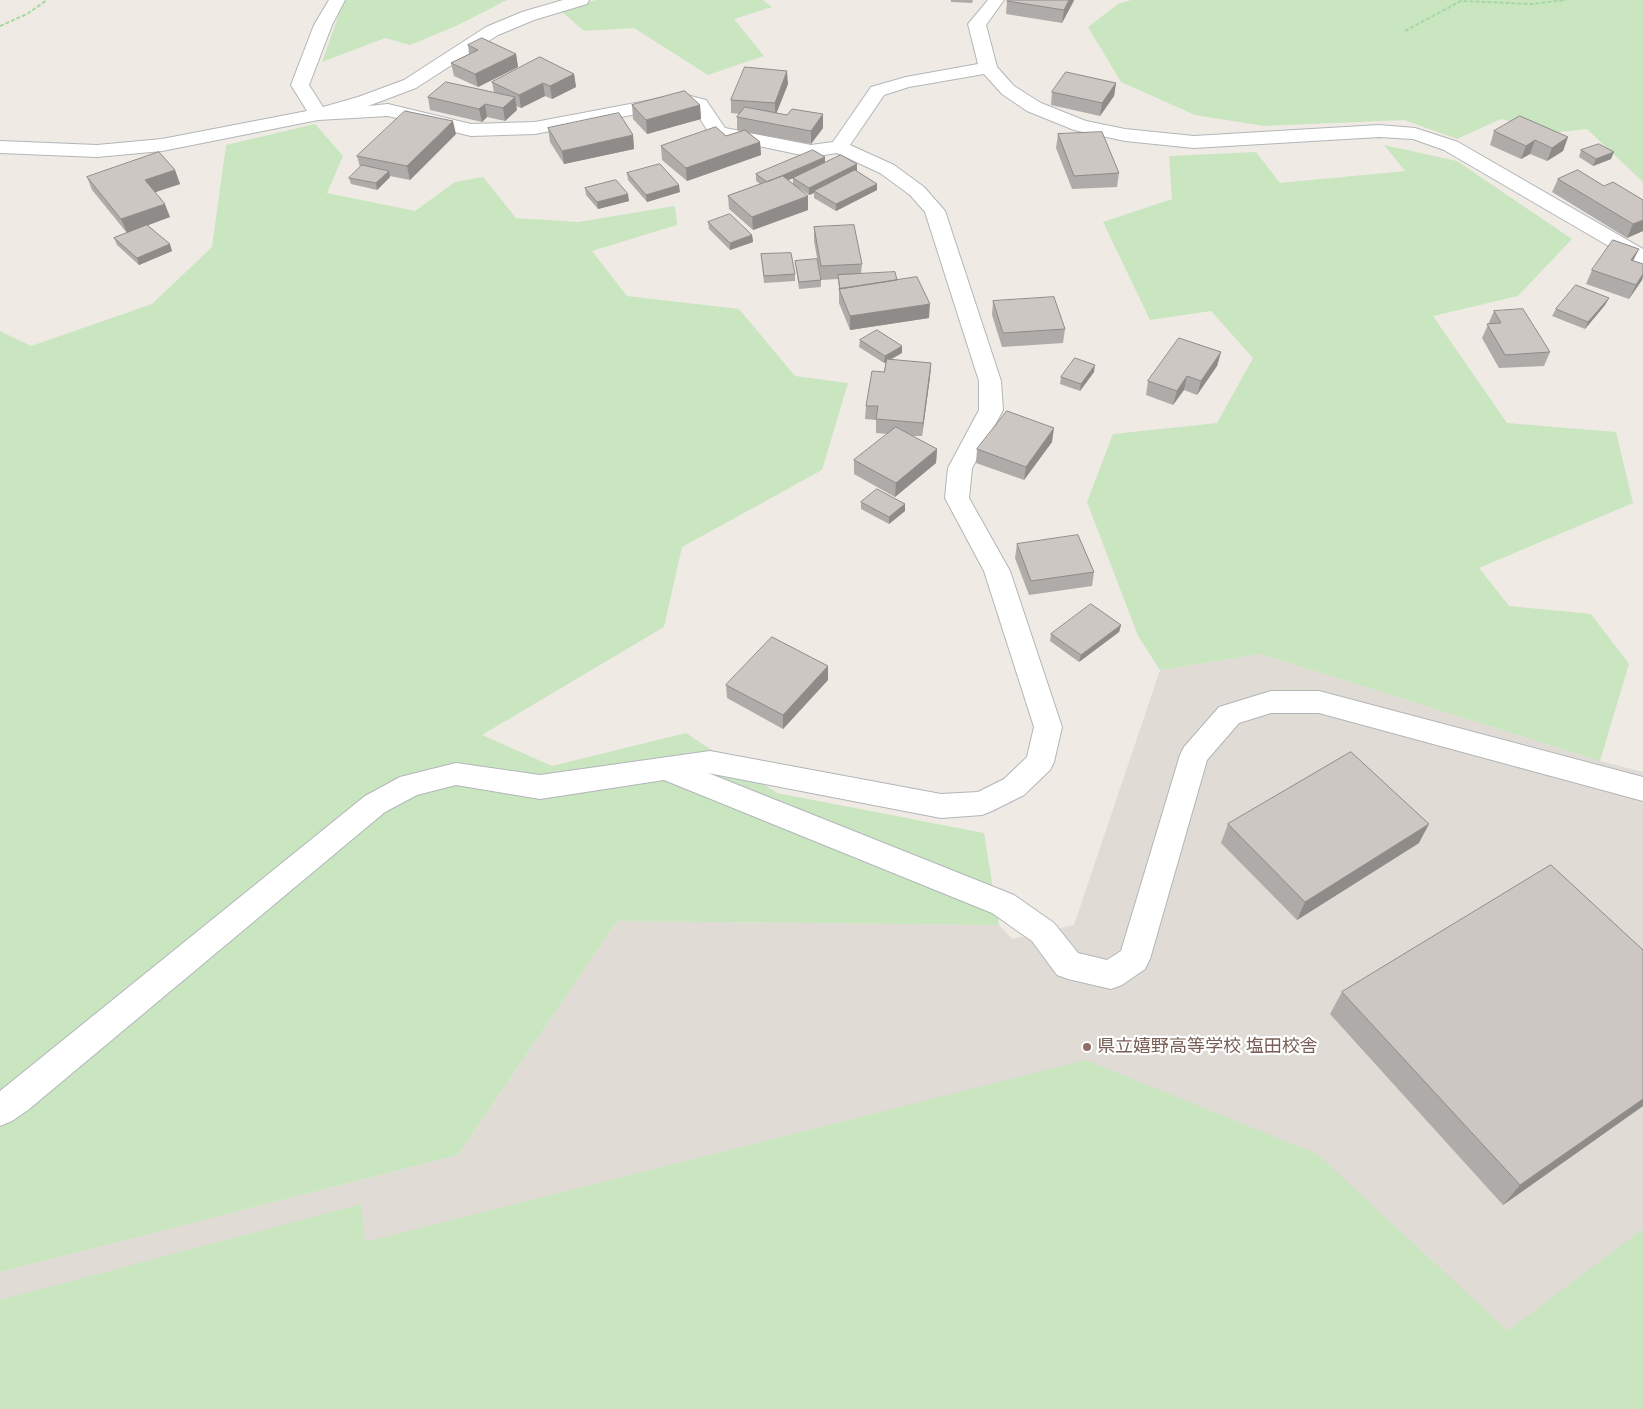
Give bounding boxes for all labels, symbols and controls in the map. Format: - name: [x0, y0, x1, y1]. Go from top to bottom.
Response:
- place label: 県立嬉野高等学校 塩田校舎: [1097, 1036, 1318, 1058]
- marker: 県立嬉野高等学校 塩田校舎: [1081, 1041, 1093, 1053]

